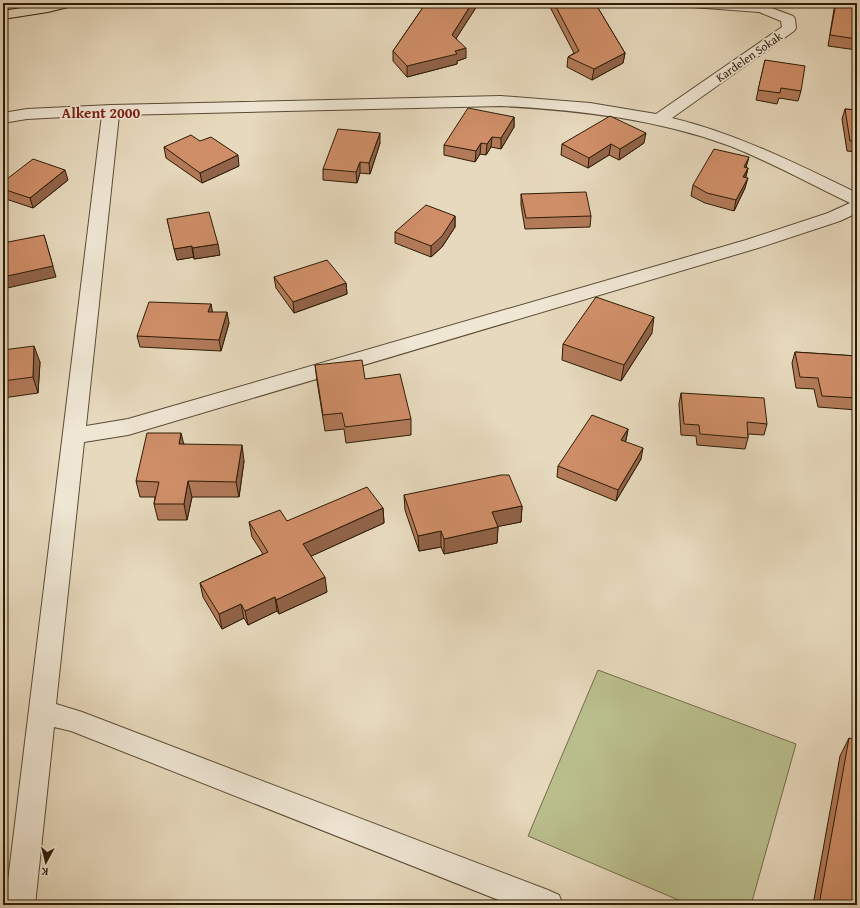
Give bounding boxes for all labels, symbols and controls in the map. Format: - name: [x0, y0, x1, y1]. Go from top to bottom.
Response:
- street label: Kardelen Sokak: [712, 27, 786, 86]
- district label: Alkent 2000: [62, 102, 141, 123]
- north arrow: [26, 842, 66, 882]
- text: K: [40, 864, 49, 880]

